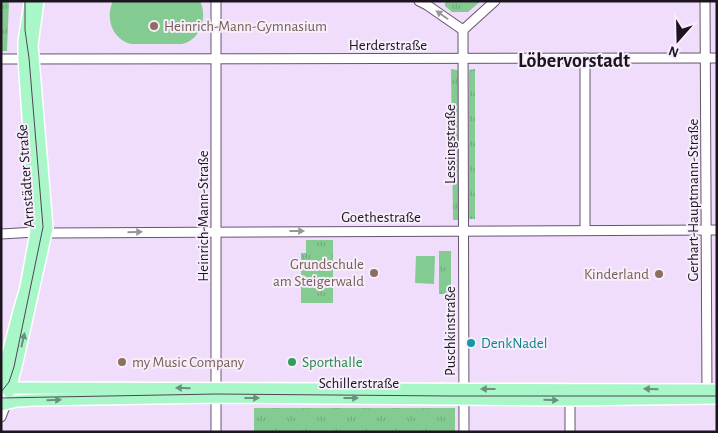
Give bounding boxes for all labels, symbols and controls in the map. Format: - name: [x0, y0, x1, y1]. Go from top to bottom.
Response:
- one-way arrow: [435, 10, 448, 20]
- north arrow: [653, 15, 703, 65]
- place label: Heinrich-Mann-Gymnasium: [164, 19, 327, 34]
- marker: Heinrich-Mann-Gymnasium: [148, 20, 160, 32]
- street label: Herderstraße: [349, 38, 427, 53]
- text: N: [667, 43, 681, 60]
- district label: Löbervorstadt: [518, 51, 630, 71]
- street label: Lessingstraße: [443, 104, 458, 184]
- street label: Gerhart-Hauptmann-Straße: [686, 118, 701, 282]
- street label: Arnstädter Straße: [15, 124, 37, 228]
- street label: Heinrich-Mann-Straße: [196, 150, 211, 282]
- street label: Goethestraße: [341, 210, 421, 225]
- one-way arrow: [289, 227, 305, 235]
- one-way arrow: [127, 228, 143, 236]
- place label: Grundschule am Steigerwald: [273, 257, 364, 289]
- marker: Grundschule am Steigerwald: [368, 267, 380, 279]
- place label: Kinderland: [584, 267, 649, 282]
- marker: Kinderland: [653, 268, 665, 280]
- street label: Puschkinstraße: [443, 286, 458, 376]
- one-way arrow: [19, 331, 27, 347]
- place label: DenkNadel: [481, 336, 547, 351]
- marker: DenkNadel: [465, 337, 477, 349]
- place label: my Music Company: [132, 355, 245, 370]
- place label: Sporthalle: [302, 355, 363, 370]
- marker: my Music Company: [116, 356, 128, 368]
- marker: Sporthalle: [286, 356, 298, 368]
- street label: Schillerstraße: [319, 376, 399, 391]
- one-way arrow: [175, 384, 191, 392]
- one-way arrow: [480, 385, 496, 393]
- one-way arrow: [642, 385, 658, 393]
- one-way arrow: [244, 394, 260, 402]
- one-way arrow: [343, 394, 359, 402]
- one-way arrow: [47, 396, 63, 404]
- one-way arrow: [543, 396, 559, 404]

